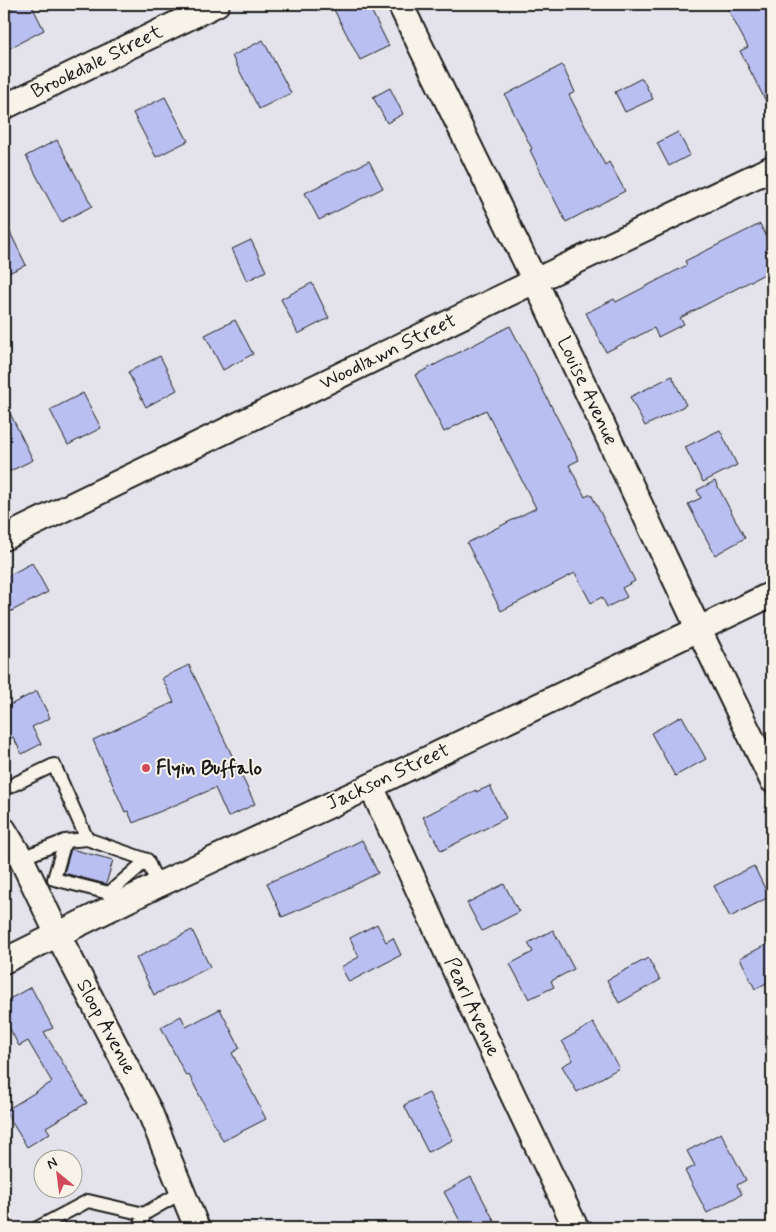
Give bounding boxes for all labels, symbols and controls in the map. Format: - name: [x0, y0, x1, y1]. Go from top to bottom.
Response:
- street label: Brookdale Street: [27, 18, 167, 106]
- street label: Woodlawn Street: [315, 307, 461, 397]
- street label: Louise Avenue: [550, 332, 624, 450]
- street label: Jackson Street: [322, 737, 454, 817]
- place label: Flyin Buffalo: [156, 755, 262, 782]
- marker: Flyin Buffalo: [140, 762, 152, 774]
- street label: Pearl Avenue: [437, 953, 507, 1061]
- street label: Sloop Avenue: [69, 974, 143, 1080]
- north arrow: [32, 1150, 82, 1200]
- text: N: [44, 1153, 61, 1174]

